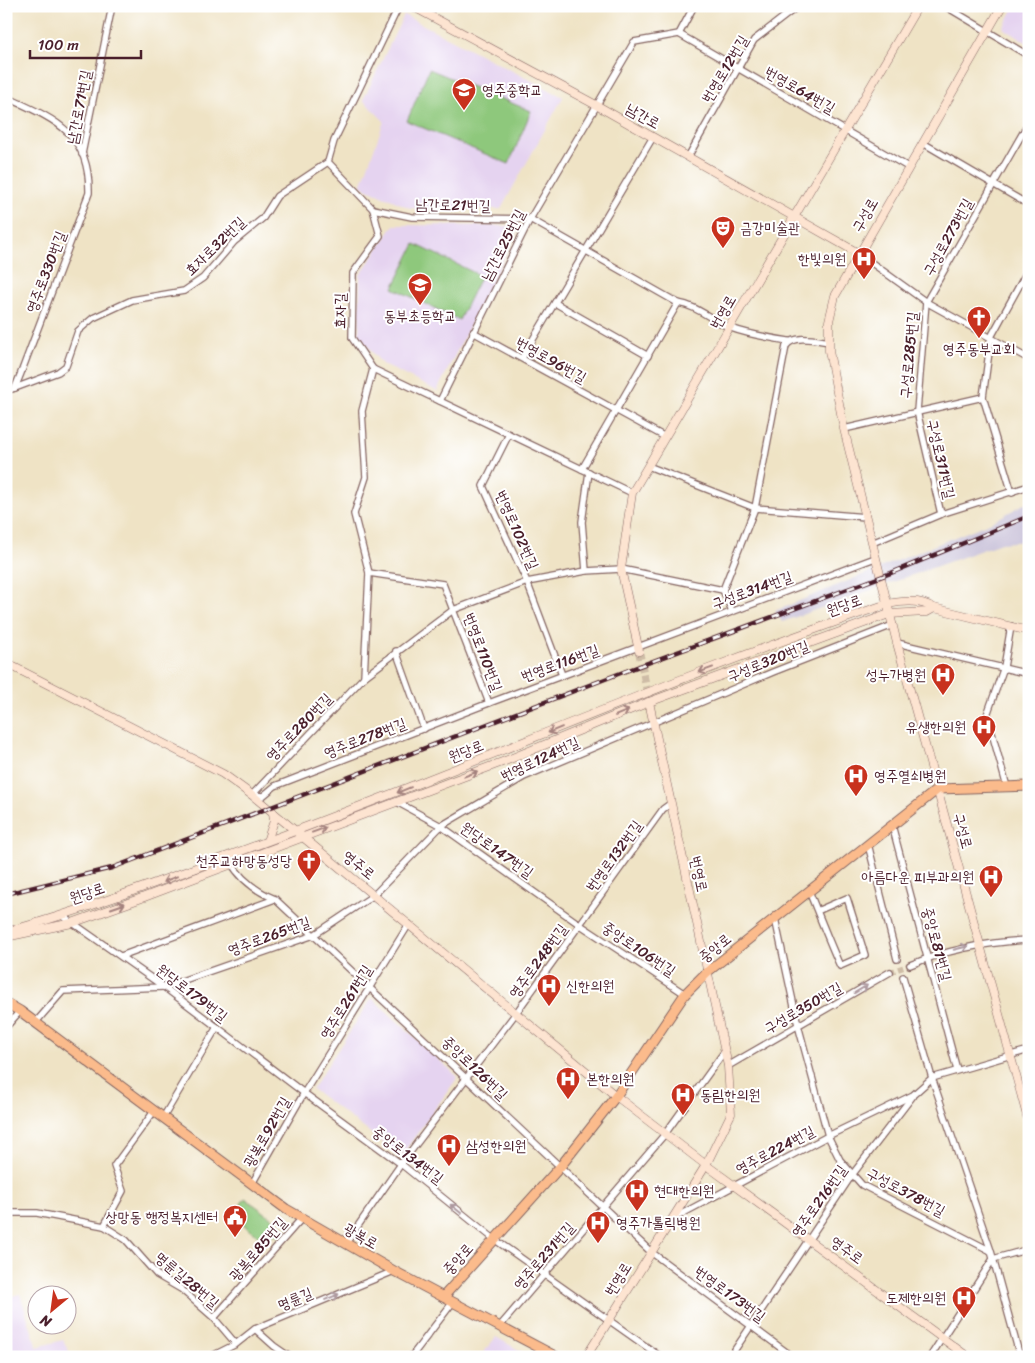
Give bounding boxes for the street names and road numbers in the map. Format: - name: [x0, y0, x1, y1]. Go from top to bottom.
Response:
- street label: 번영로12번길: [694, 30, 756, 108]
- street label: 번영로64번길: [760, 59, 840, 121]
- street label: 남간로71번길: [59, 68, 99, 146]
- street label: 남간로: [621, 96, 665, 136]
- street label: 남간로21번길: [415, 191, 491, 219]
- street label: 구성로: [845, 193, 885, 237]
- street label: 구성로273번길: [916, 193, 980, 281]
- street label: 남간로25번길: [474, 204, 532, 286]
- street label: 효자로32번길: [178, 210, 252, 282]
- street label: 영주로330번길: [18, 227, 74, 317]
- street label: 번영로: [703, 290, 743, 334]
- street label: 효자길: [327, 293, 353, 329]
- street label: 구성로285번길: [892, 310, 926, 400]
- street label: 번영로96번길: [511, 330, 591, 390]
- street label: 구성로311번길: [919, 416, 963, 502]
- street label: 번영로102번길: [488, 486, 546, 574]
- street label: 구성로314번길: [708, 563, 796, 617]
- street label: 원당로: [823, 587, 865, 623]
- street label: 번영로110번길: [456, 609, 510, 695]
- street label: 구성로320번길: [723, 633, 813, 689]
- street label: 번영로116번길: [517, 637, 603, 689]
- street label: 영주로280번길: [259, 686, 339, 768]
- street label: 영주로278번길: [320, 710, 410, 766]
- street label: 번영로124번길: [496, 729, 584, 789]
- street label: 원당로: [444, 732, 488, 770]
- street label: 구성로: [946, 810, 980, 852]
- street label: 원당로147번길: [455, 815, 539, 885]
- street label: 번영로132번길: [579, 815, 649, 897]
- street label: 영주로: [337, 844, 381, 886]
- street label: 번영로: [683, 854, 715, 894]
- street label: 원당로: [66, 875, 108, 911]
- street label: 중앙로81번길: [915, 904, 959, 984]
- street label: 영주로265번길: [224, 909, 314, 963]
- street label: 중앙로106번길: [597, 915, 681, 983]
- street label: 영주로248번길: [502, 918, 574, 1004]
- street label: 중앙로: [693, 927, 737, 969]
- street label: 원당로179번길: [150, 957, 234, 1029]
- street label: 영주로261번길: [313, 960, 379, 1044]
- street label: 구성로350번길: [759, 975, 847, 1041]
- street label: 중앙로126번길: [436, 1029, 514, 1107]
- street label: 광복로92번길: [236, 1092, 298, 1172]
- street label: 영주로224번길: [730, 1118, 820, 1182]
- street label: 중앙로134번길: [366, 1119, 450, 1191]
- street label: 영주로216번길: [784, 1159, 854, 1243]
- street label: 구성로378번길: [862, 1160, 950, 1224]
- street label: 광복로85번길: [222, 1211, 294, 1287]
- street label: 광복로: [339, 1216, 383, 1256]
- street label: 영주로231번길: [507, 1216, 581, 1296]
- street label: 영주로: [825, 1229, 869, 1271]
- street label: 중앙로: [436, 1237, 480, 1281]
- street label: 명륜길28번길: [149, 1245, 225, 1315]
- street label: 번영로: [597, 1257, 639, 1301]
- street label: 번영로173번길: [689, 1259, 771, 1329]
- street label: 명륜길: [273, 1280, 317, 1318]

